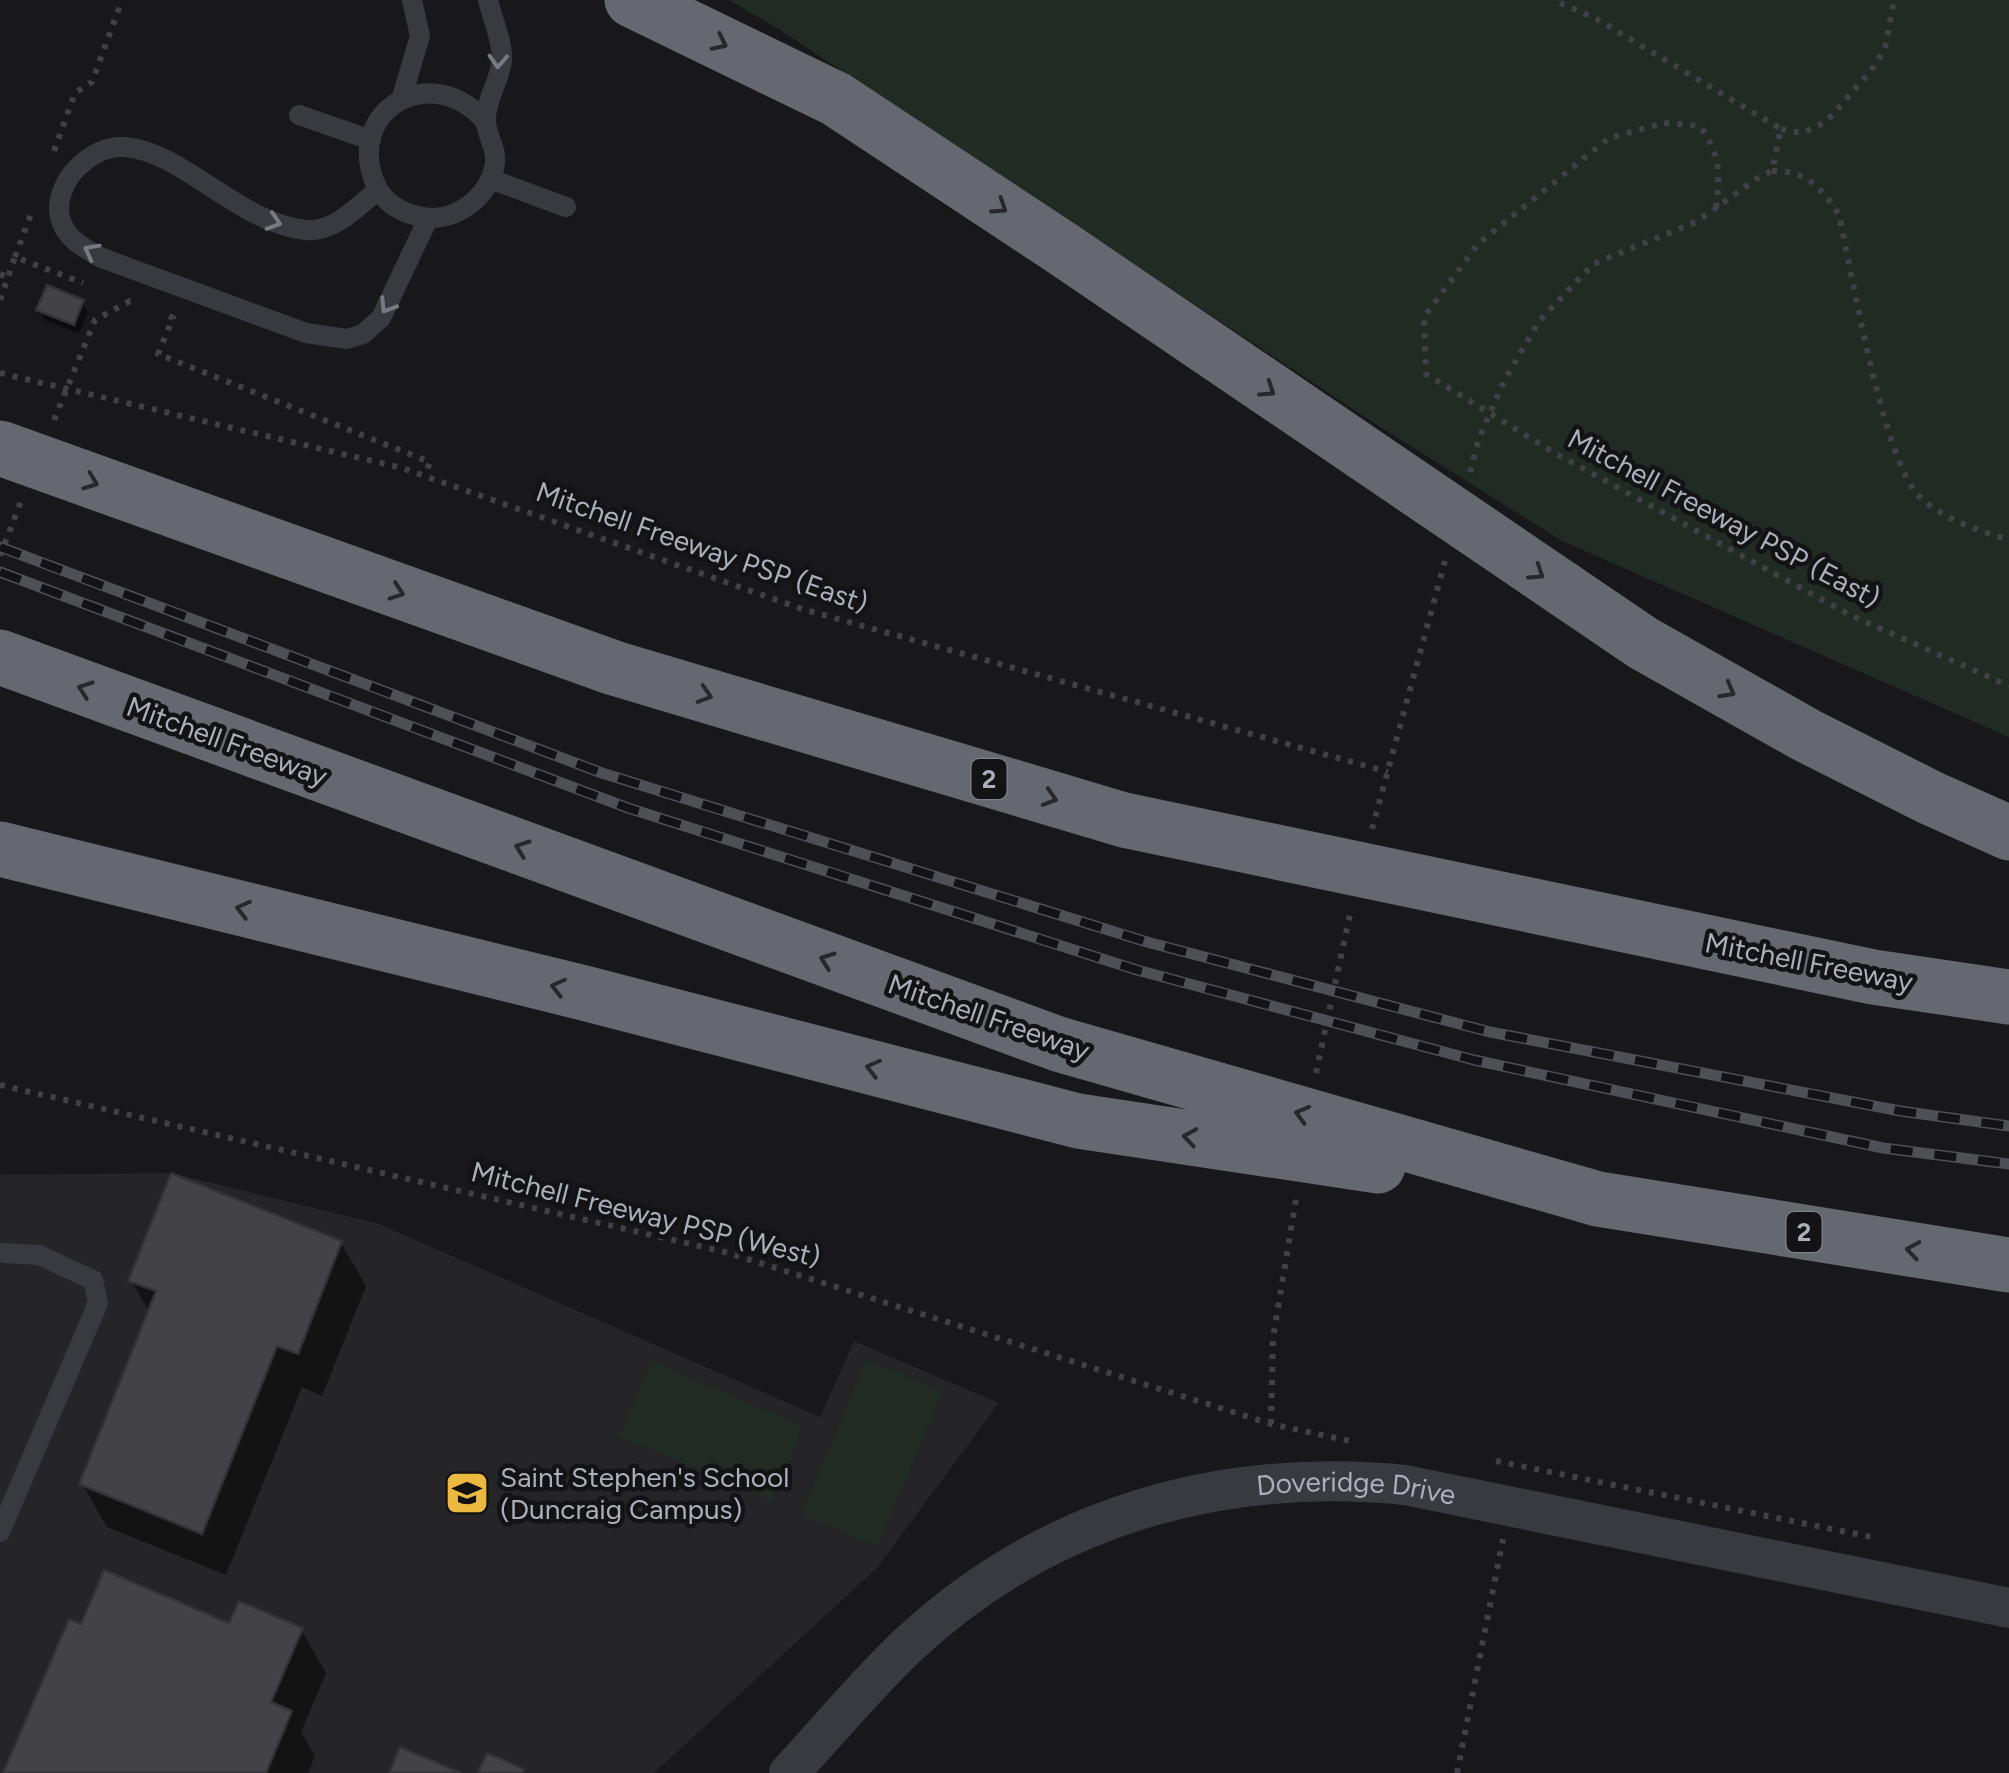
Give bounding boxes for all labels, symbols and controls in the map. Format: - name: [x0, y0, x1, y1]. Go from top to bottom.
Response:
- one-way arrow: [710, 30, 728, 50]
- one-way arrow: [488, 53, 509, 69]
- one-way arrow: [989, 195, 1007, 214]
- one-way arrow: [265, 210, 282, 230]
- one-way arrow: [83, 244, 102, 263]
- one-way arrow: [380, 296, 399, 314]
- one-way arrow: [1257, 378, 1276, 396]
- street label: Mitchell Freeway PSP (East): [1562, 421, 1886, 615]
- one-way arrow: [82, 471, 99, 491]
- street label: Mitchell Freeway PSP (East): [532, 474, 872, 620]
- one-way arrow: [1527, 560, 1545, 579]
- one-way arrow: [388, 580, 405, 600]
- one-way arrow: [1717, 678, 1735, 698]
- one-way arrow: [78, 680, 95, 701]
- one-way arrow: [696, 683, 713, 704]
- street label: Mitchell Freeway: [122, 689, 332, 793]
- road number: 2: [972, 759, 1006, 799]
- one-way arrow: [1041, 786, 1058, 807]
- one-way arrow: [514, 840, 531, 860]
- one-way arrow: [235, 900, 252, 921]
- street label: Mitchell Freeway: [1702, 925, 1916, 999]
- one-way arrow: [820, 951, 837, 972]
- street label: Mitchell Freeway: [884, 967, 1095, 1068]
- one-way arrow: [550, 977, 567, 998]
- one-way arrow: [865, 1058, 882, 1079]
- one-way arrow: [1294, 1105, 1312, 1126]
- one-way arrow: [1182, 1128, 1198, 1149]
- street label: Mitchell Freeway PSP (West): [468, 1154, 824, 1274]
- road number: 2: [1786, 1212, 1822, 1252]
- one-way arrow: [1904, 1240, 1921, 1261]
- place label: Saint Stephen's School (Duncraig Campus): [500, 1460, 789, 1526]
- street label: Doveridge Drive: [1255, 1464, 1459, 1512]
- school or university icon: Saint Stephen's School (Duncraig Campus): [444, 1470, 490, 1516]

